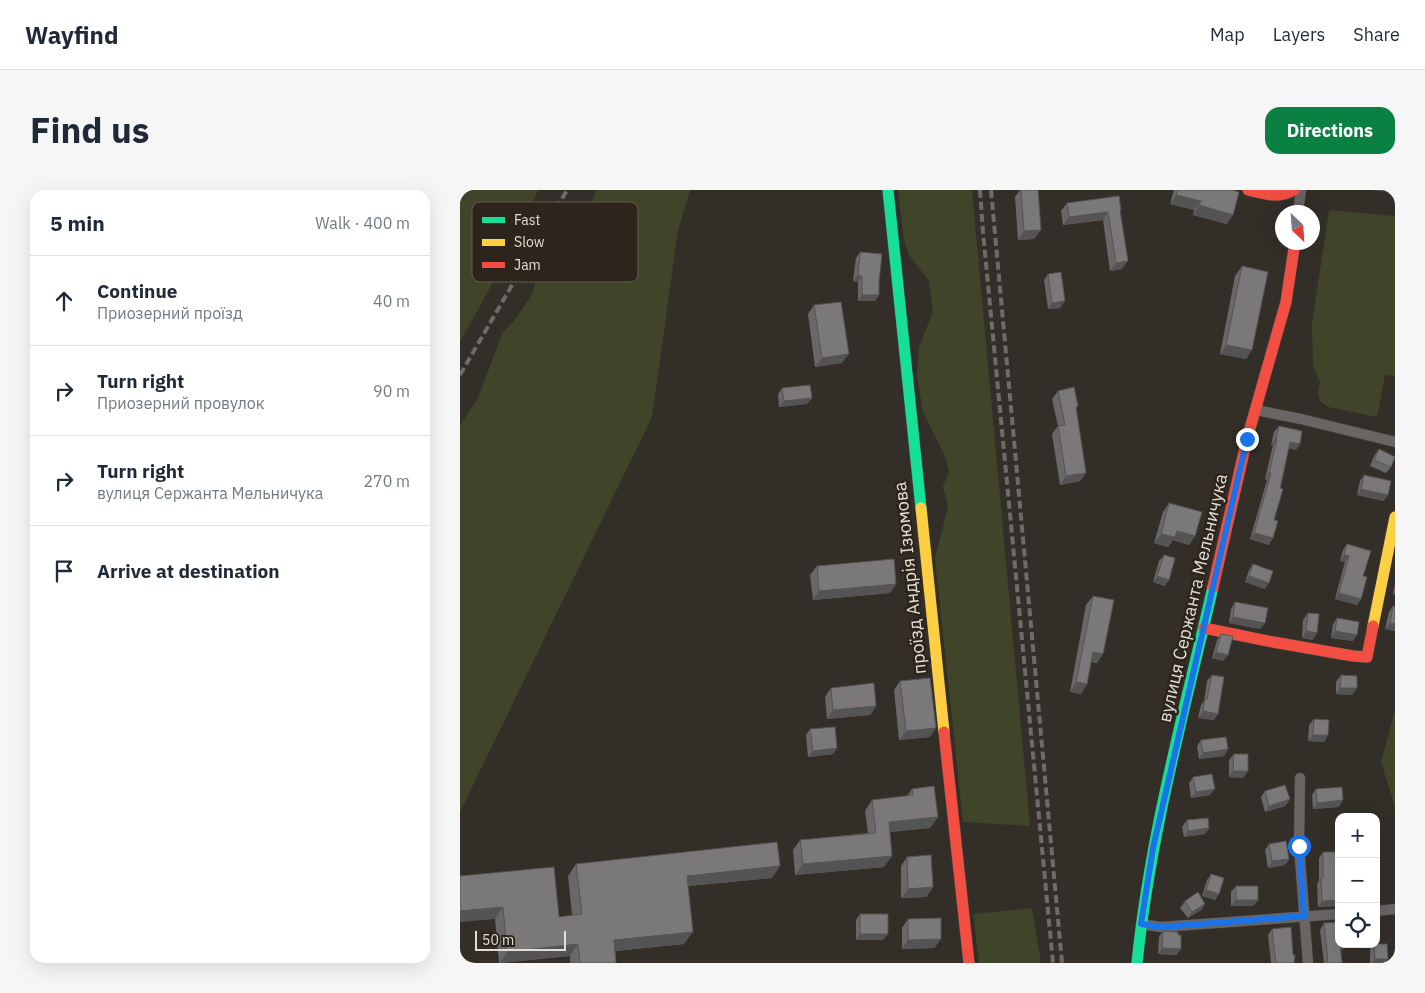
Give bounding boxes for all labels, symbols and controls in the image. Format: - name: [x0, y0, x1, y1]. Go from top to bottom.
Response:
- text: Wayfind: [25, 19, 118, 51]
- text: Map: [1210, 23, 1245, 46]
- text: Layers: [1273, 23, 1325, 46]
- text: Share: [1353, 23, 1400, 46]
- text: Find us: [30, 107, 149, 153]
- button: Directions: [1265, 107, 1395, 154]
- legend: [472, 202, 638, 282]
- north arrow: [1275, 205, 1320, 250]
- text: 5 min: [50, 209, 105, 237]
- text: Fast: [514, 211, 540, 229]
- text: Walk · 400 m: [315, 213, 410, 233]
- text: Slow: [514, 233, 545, 251]
- text: Jam: [514, 256, 541, 274]
- text: Continue: [97, 279, 177, 303]
- icon: ahead: [50, 287, 78, 315]
- text: 40 m: [373, 291, 410, 311]
- text: Приозерний проїзд: [97, 303, 243, 323]
- text: Turn right: [97, 369, 184, 393]
- icon: right: [50, 377, 78, 405]
- text: 90 m: [373, 381, 410, 401]
- text: Приозерний провулок: [97, 393, 264, 413]
- route end: [1236, 428, 1259, 451]
- text: Turn right: [97, 459, 184, 483]
- icon: right: [50, 467, 78, 495]
- text: 270 m: [363, 471, 410, 491]
- street label: вулиця Сержанта Мельничука: [1153, 471, 1232, 724]
- street label: проїзд Андрія Ізюмова: [888, 480, 931, 675]
- text: вулиця Сержанта Мельничука: [97, 483, 323, 503]
- icon: arrive: [50, 557, 78, 585]
- text: Arrive at destination: [97, 559, 280, 583]
- map controls: [1335, 813, 1380, 948]
- button: +: [1335, 813, 1380, 858]
- route start: [1288, 835, 1311, 858]
- button: −: [1335, 858, 1380, 903]
- button: locate: [1335, 903, 1380, 948]
- scale bar: [475, 928, 566, 951]
- text: 50 m: [482, 931, 514, 949]

